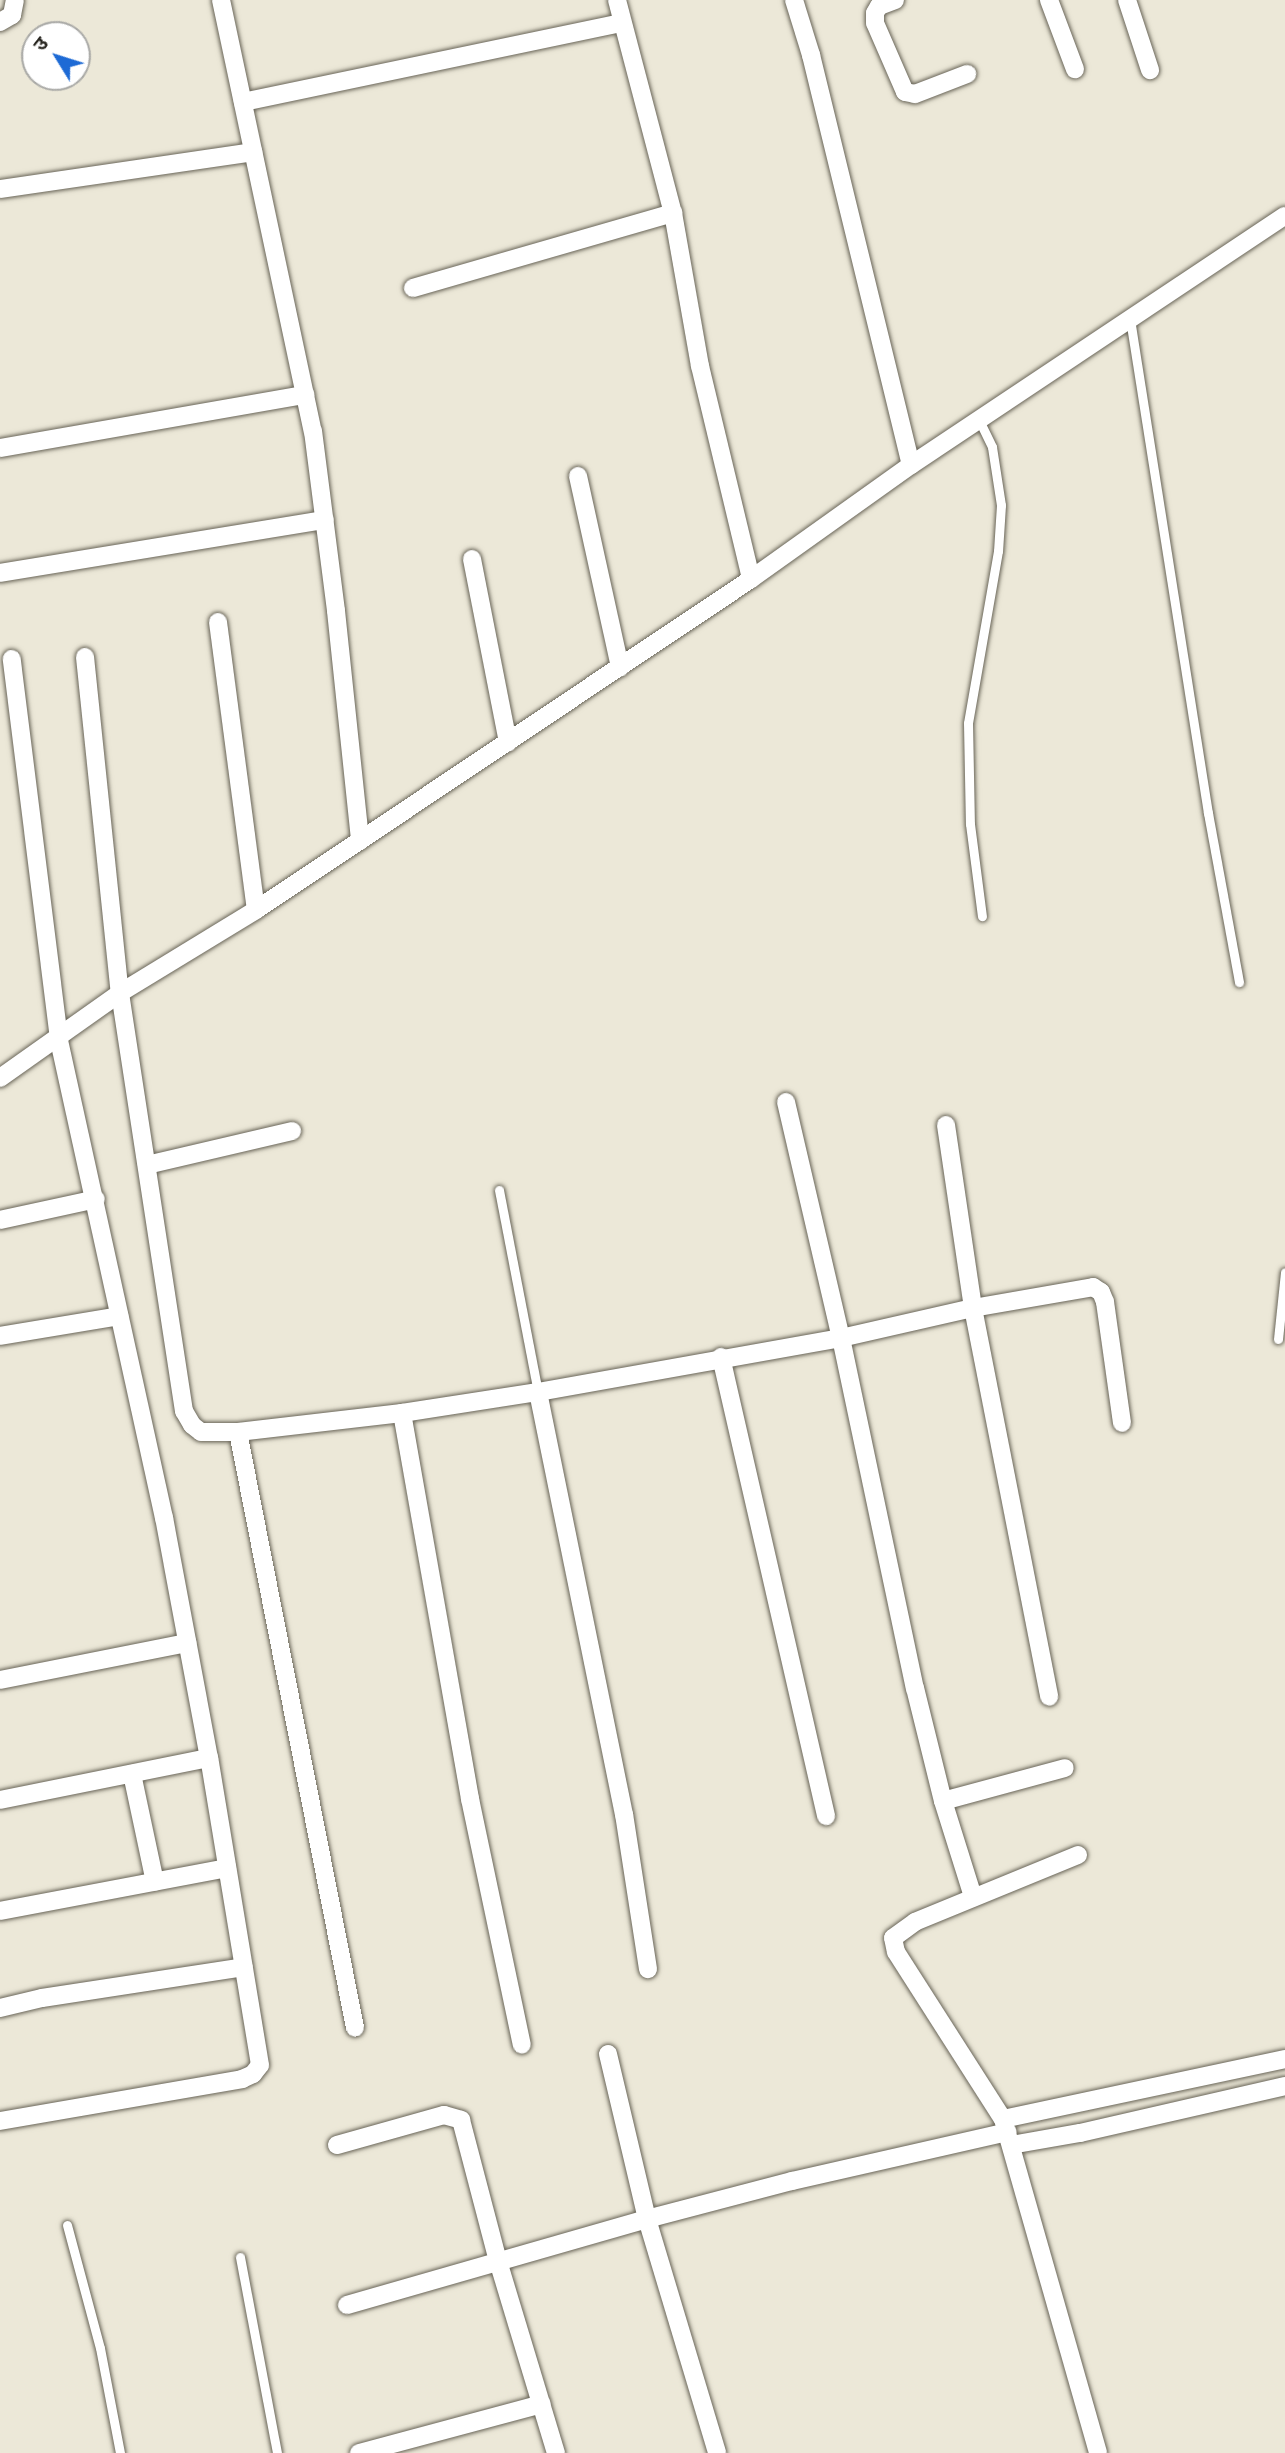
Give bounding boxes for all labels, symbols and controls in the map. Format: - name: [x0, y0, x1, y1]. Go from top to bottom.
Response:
- north arrow: [21, 21, 91, 91]
- text: उ: [28, 33, 53, 55]

